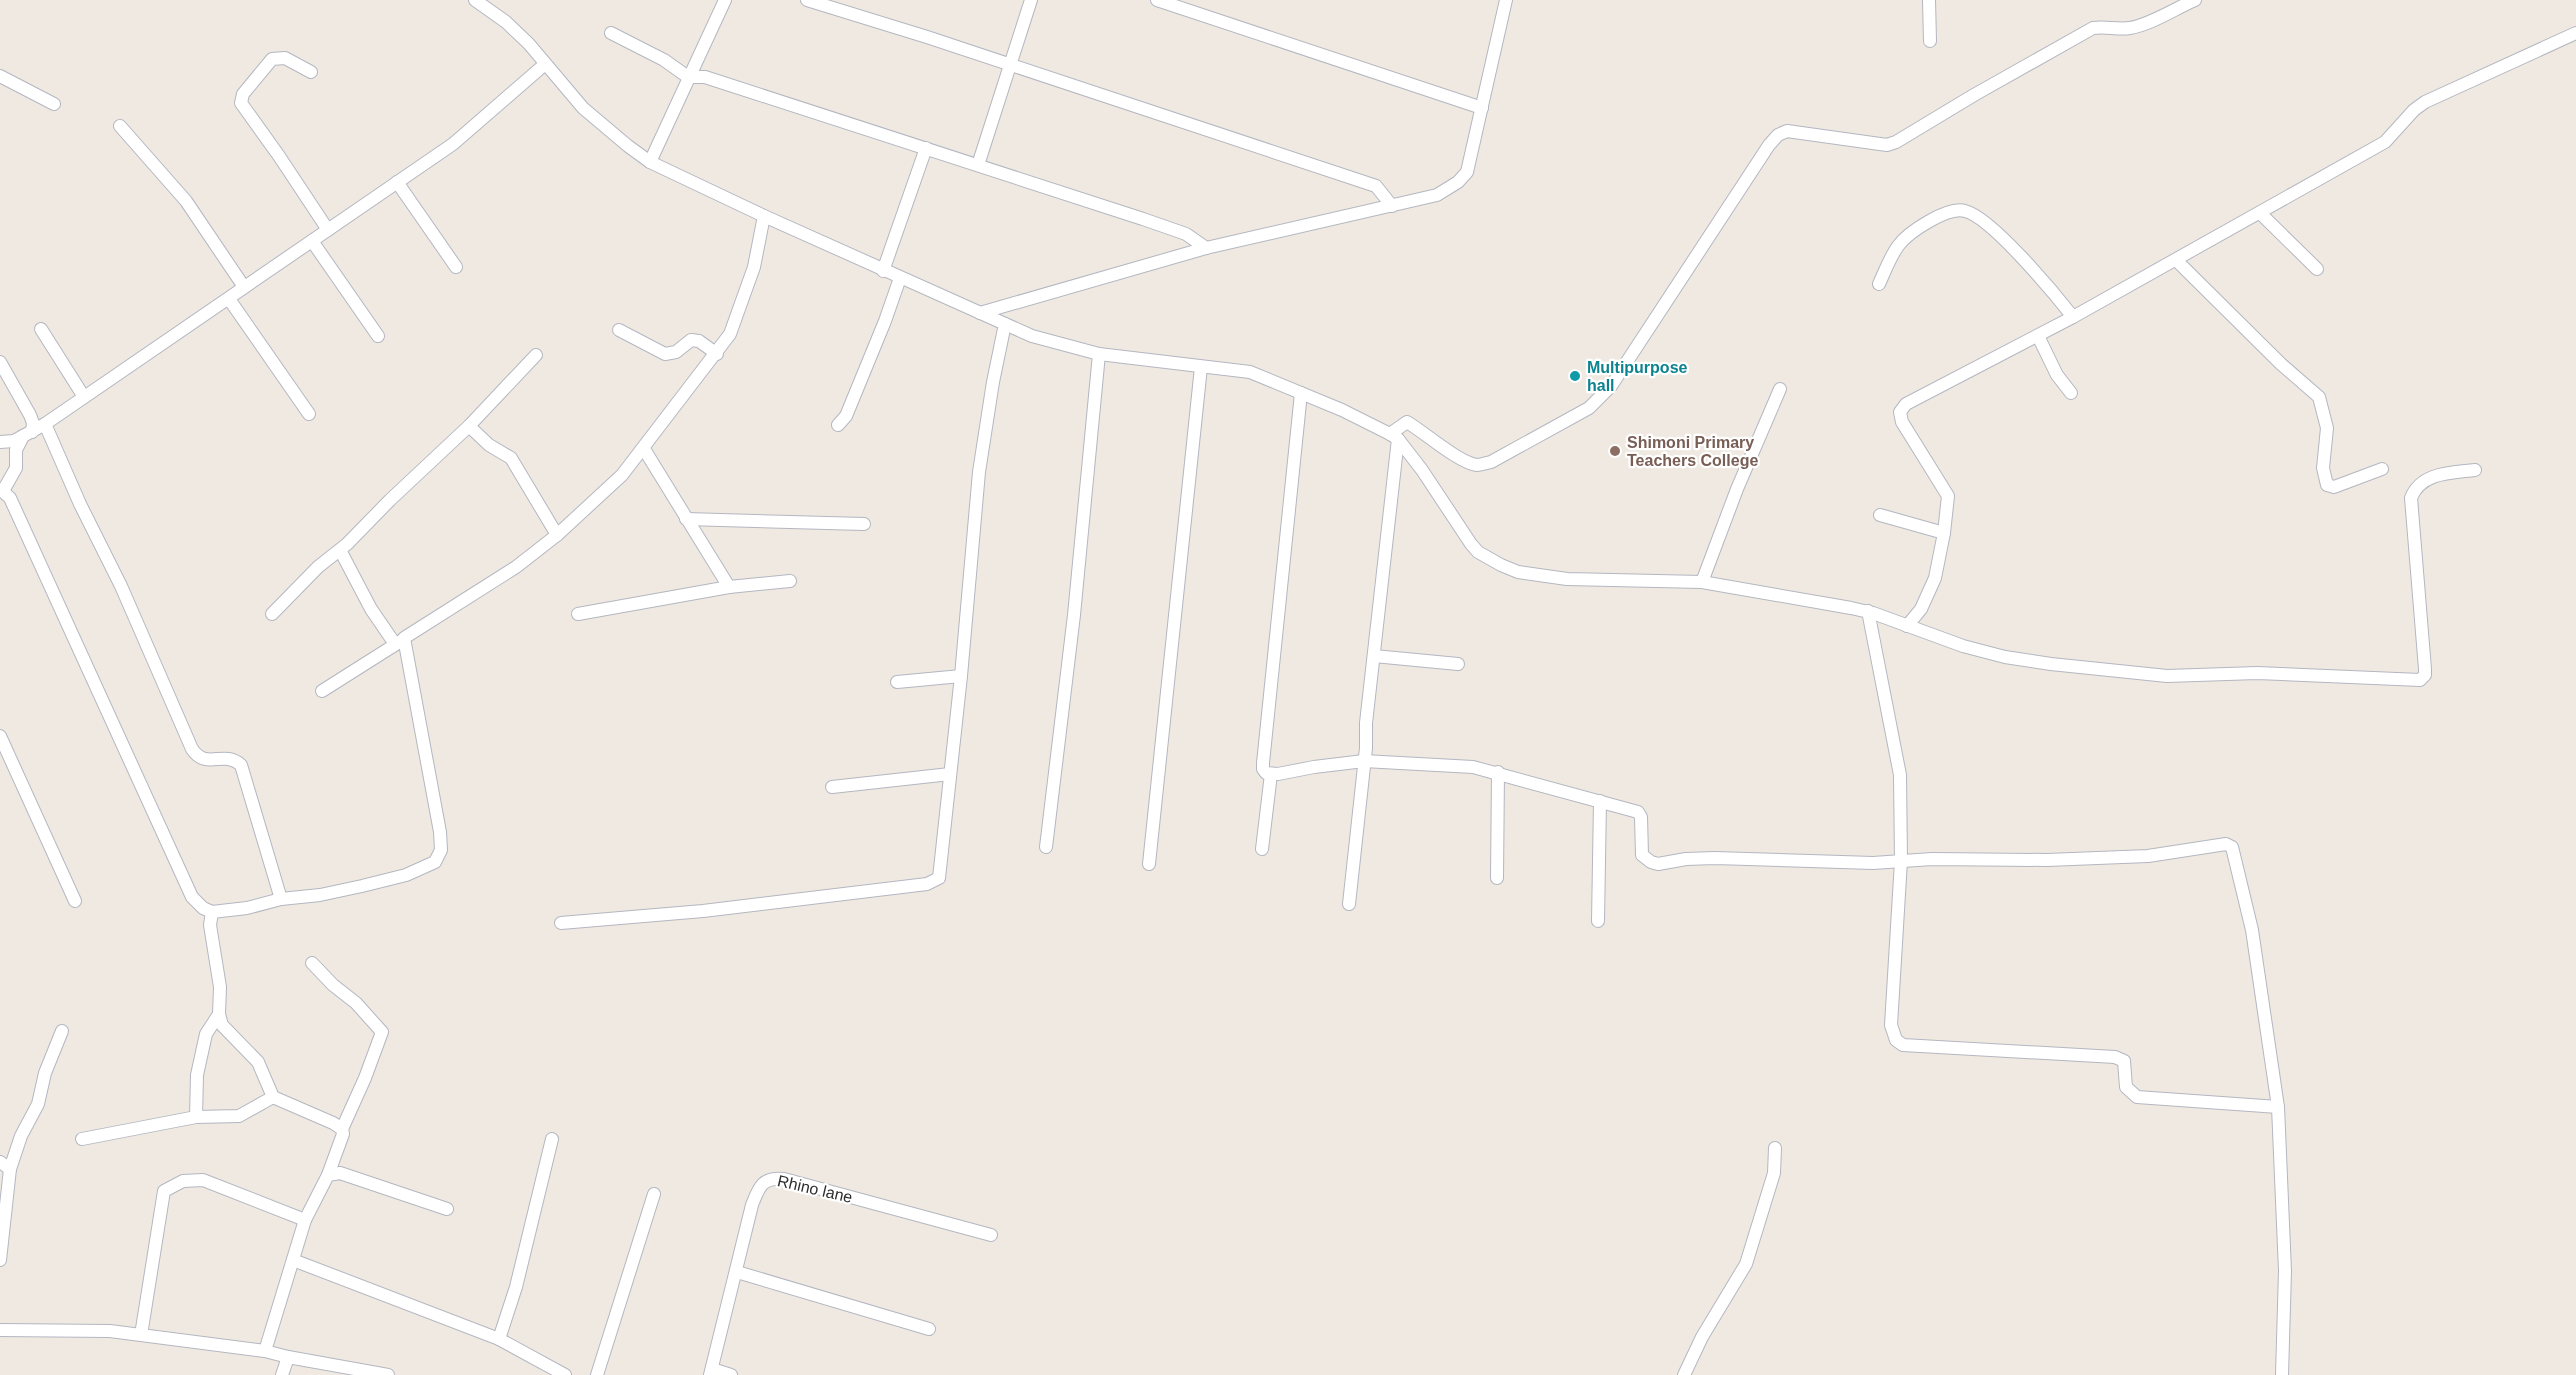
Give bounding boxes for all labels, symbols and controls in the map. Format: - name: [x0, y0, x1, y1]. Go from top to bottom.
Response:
- place label: Multipurpose hall: [1587, 359, 1688, 394]
- marker: Multipurpose hall: [1568, 369, 1582, 383]
- place label: Shimoni Primary Teachers College: [1627, 434, 1758, 469]
- marker: Shimoni Primary Teachers College: [1608, 444, 1622, 458]
- street label: Rhino lane: [776, 1172, 854, 1206]

